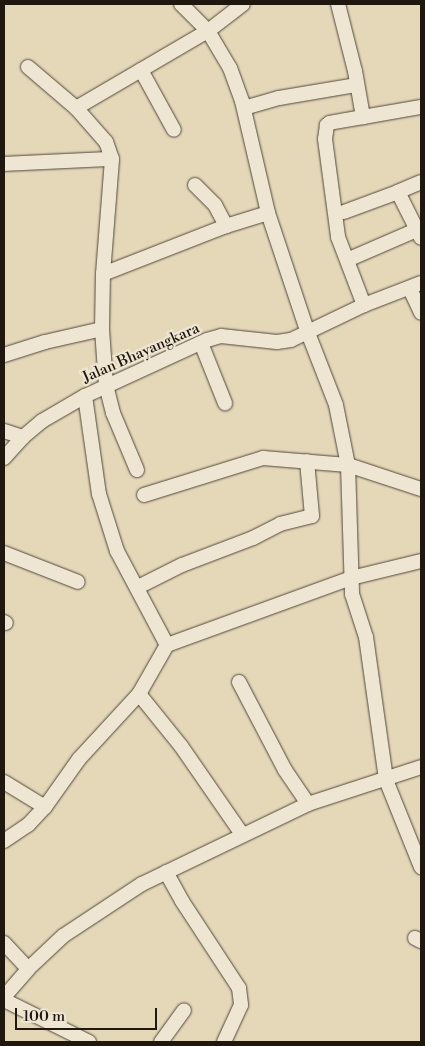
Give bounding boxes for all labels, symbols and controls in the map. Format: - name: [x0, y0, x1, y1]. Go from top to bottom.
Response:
- street label: Jalan Bhayangkara: [80, 319, 202, 387]
- scale bar: [18, 998, 160, 1030]
- text: 100 m: [23, 1007, 65, 1026]

